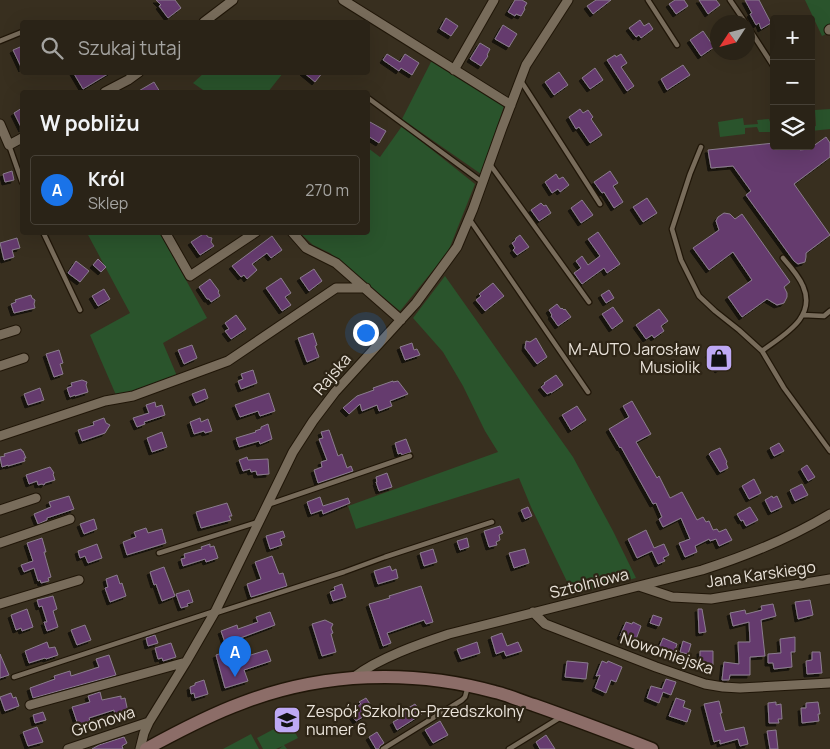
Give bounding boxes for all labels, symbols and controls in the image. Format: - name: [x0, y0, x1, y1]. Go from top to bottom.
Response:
- north arrow: [710, 15, 755, 60]
- map controls: [770, 15, 815, 150]
- button: +: [770, 15, 815, 60]
- search box: [20, 20, 370, 75]
- icon: search: [38, 34, 66, 62]
- text: Szukaj tutaj: [78, 35, 181, 61]
- button: −: [770, 60, 815, 105]
- button: layers: [770, 105, 815, 150]
- text: W pobliżu: [40, 109, 140, 137]
- text: Król: [88, 166, 125, 192]
- text: A: [52, 179, 62, 201]
- text: 270 m: [305, 179, 349, 201]
- text: Sklep: [88, 192, 128, 214]
- your location: [353, 320, 379, 346]
- place label: M-AUTO Jarosław Musiolik: [568, 338, 701, 378]
- shop icon: M-AUTO Jarosław Musiolik: [704, 343, 734, 373]
- street label: Rajska: [308, 348, 356, 400]
- street label: Jana Karskiego: [705, 555, 817, 593]
- street label: Sztolniowa: [547, 563, 631, 603]
- street label: Nowomiejska: [617, 627, 717, 679]
- pin: A: [219, 636, 251, 677]
- street label: Gronowa: [68, 700, 138, 742]
- place label: Zespół Szkolno-Przedszkolny numer 6: [306, 700, 525, 740]
- school or university icon: Zespół Szkolno-Przedszkolny numer 6: [272, 705, 302, 735]

